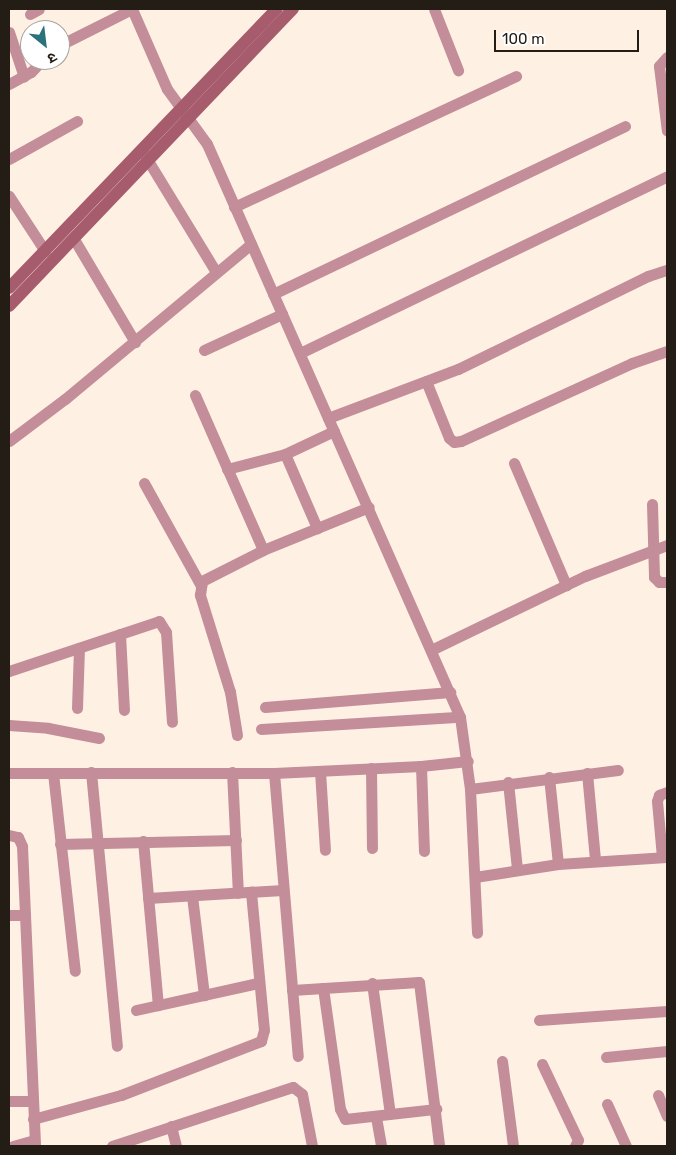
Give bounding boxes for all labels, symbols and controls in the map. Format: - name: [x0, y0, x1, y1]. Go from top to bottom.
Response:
- north arrow: [20, 20, 70, 70]
- scale bar: [496, 20, 641, 52]
- text: 100 m: [502, 30, 544, 48]
- text: उ: [44, 48, 60, 67]

